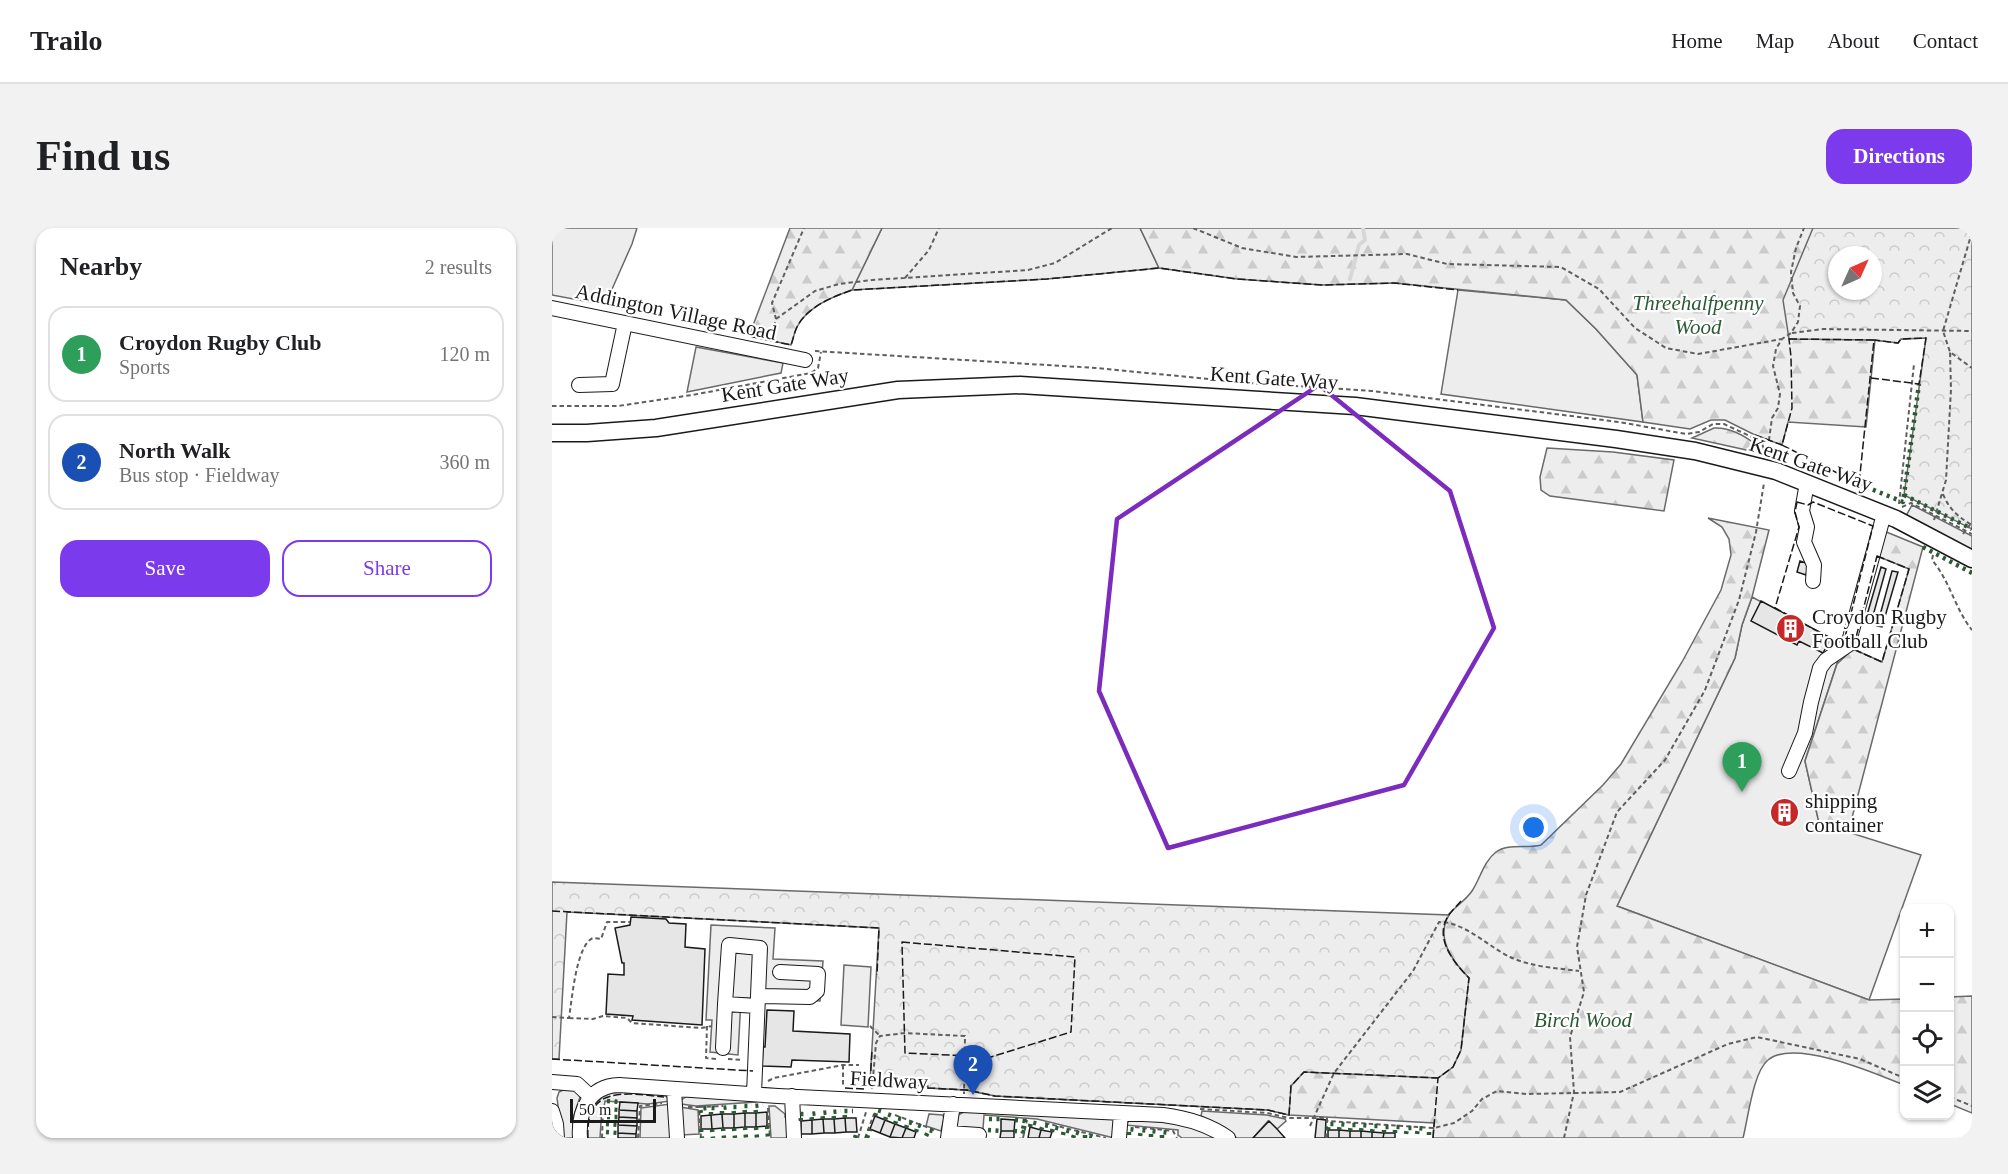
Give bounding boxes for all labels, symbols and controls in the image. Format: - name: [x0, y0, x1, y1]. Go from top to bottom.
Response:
- text: Trailo: [30, 25, 103, 56]
- text: Home: [1671, 29, 1723, 53]
- text: Map: [1756, 29, 1794, 53]
- text: About: [1827, 29, 1880, 53]
- text: Contact: [1913, 29, 1978, 53]
- button: Directions: [1826, 129, 1972, 184]
- text: Find us: [36, 133, 170, 179]
- north arrow: [1828, 246, 1882, 300]
- text: Nearby: [60, 252, 142, 281]
- text: 2 results: [425, 256, 492, 278]
- street label: Addington Village Road: [573, 279, 779, 345]
- park label: Threehalfpenny Wood: [1632, 291, 1764, 339]
- text: Croydon Rugby Club: [119, 330, 322, 355]
- text: 1: [77, 343, 87, 365]
- text: 120 m: [439, 343, 490, 365]
- text: Sports: [119, 356, 170, 378]
- street label: Kent Gate Way: [1209, 362, 1339, 394]
- street label: Kent Gate Way: [720, 363, 851, 407]
- street label: Kent Gate Way: [1746, 432, 1876, 496]
- text: North Walk: [119, 438, 230, 463]
- text: 2: [77, 451, 87, 473]
- text: 360 m: [439, 451, 490, 473]
- text: Bus stop · Fieldway: [119, 464, 280, 486]
- button: Save: [60, 540, 270, 597]
- button: Share: [282, 540, 492, 597]
- place label: Croydon Rugby Football Club: [1812, 605, 1947, 653]
- building icon: Croydon Rugby Football Club: [1775, 613, 1807, 645]
- pin: 1: [1722, 742, 1762, 792]
- place label: shipping container: [1805, 789, 1883, 837]
- building icon: shipping container: [1768, 797, 1800, 829]
- your location: [1519, 813, 1548, 842]
- map controls: [1900, 904, 1954, 1120]
- button: +: [1900, 904, 1954, 958]
- button: −: [1900, 958, 1954, 1012]
- park label: Birch Wood: [1534, 1008, 1633, 1032]
- button: locate: [1900, 1012, 1954, 1066]
- pin: 2: [954, 1046, 992, 1095]
- street label: Fieldway: [849, 1066, 929, 1094]
- button: layers: [1900, 1066, 1954, 1120]
- scale bar: [570, 1096, 656, 1124]
- text: 50 m: [579, 1101, 611, 1118]

